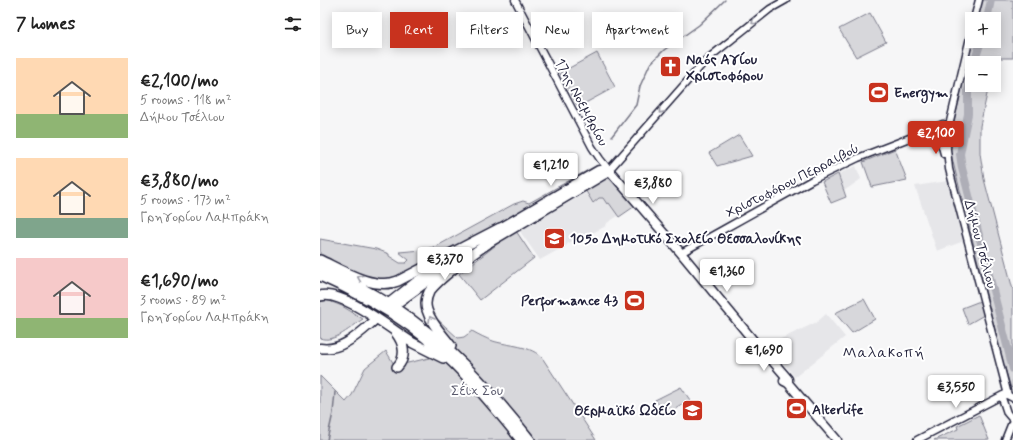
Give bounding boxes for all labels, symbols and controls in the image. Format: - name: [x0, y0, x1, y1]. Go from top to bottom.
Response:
- chip: Buy: [332, 12, 382, 48]
- chip: Rent: [390, 12, 448, 48]
- chip: Filters: [456, 12, 523, 48]
- chip: New: [531, 12, 584, 48]
- chip: Apartment: [592, 12, 683, 48]
- map controls: [965, 12, 1001, 92]
- button: +: [965, 12, 1001, 48]
- text: 7 homes: [16, 13, 75, 35]
- icon: filters: [282, 13, 304, 35]
- one-way arrow: [751, 17, 759, 24]
- place label: Ναός Αγίου Χριστοφόρου: [686, 51, 764, 85]
- church icon: Ναός Αγίου Χριστοφόρου: [657, 54, 683, 80]
- street label: 17ης Νοεμβρίου: [550, 55, 612, 150]
- button: −: [965, 56, 1001, 92]
- text: €2,100/mo: [140, 70, 218, 92]
- icon: home: [48, 74, 96, 122]
- sports icon: Energym: [866, 79, 892, 105]
- place label: Energym: [894, 84, 948, 104]
- text: 5 rooms · 118 m²: [140, 92, 231, 109]
- one-way arrow: [658, 107, 665, 114]
- text: Δήμου Τσέλιου: [140, 109, 224, 126]
- pin: €2,100: [903, 121, 969, 155]
- text: €2,100: [917, 125, 955, 142]
- street label: Χριστοφόρου Περραιβού: [723, 139, 862, 222]
- pin: €1,210: [518, 153, 584, 187]
- text: €1,210: [533, 157, 569, 174]
- text: €3,880/mo: [140, 170, 219, 192]
- pin: €3,880: [620, 171, 686, 205]
- icon: home: [48, 174, 96, 222]
- text: €3,880: [634, 175, 672, 192]
- text: 5 rooms · 173 m²: [140, 192, 231, 209]
- street label: Δήμου Τσέλιου: [960, 198, 1001, 291]
- text: Γρηγορίου Λαμπράκη: [140, 209, 269, 226]
- school or university icon: 105ο Δημοτικό Σχολείο Θεσσαλονίκης: [541, 225, 567, 251]
- place label: 105ο Δημοτικό Σχολείο Θεσσαλονίκης: [570, 230, 801, 248]
- pin: €3,370: [412, 247, 478, 281]
- text: €3,370: [426, 251, 464, 268]
- pin: €1,360: [694, 259, 760, 293]
- text: €1,360: [709, 263, 745, 280]
- text: €1,690/mo: [140, 270, 219, 292]
- icon: home: [48, 274, 96, 322]
- one-way arrow: [357, 275, 365, 283]
- sports icon: Performance 43: [621, 287, 647, 313]
- text: 3 rooms · 89 m²: [140, 292, 226, 309]
- place label: Performance 43: [521, 292, 618, 312]
- text: Γρηγορίου Λαμπράκη: [140, 309, 269, 326]
- one-way arrow: [429, 316, 436, 323]
- pin: €1,690: [731, 338, 797, 372]
- text: €1,690: [745, 342, 783, 359]
- district label: Μαλακοπή: [843, 343, 925, 363]
- pin: €3,550: [923, 375, 989, 409]
- text: €3,550: [937, 379, 975, 396]
- park label: Σέιχ Σου: [451, 381, 503, 400]
- sports icon: Alterlife: [783, 396, 809, 422]
- school or university icon: Θερμαϊκό Ωδείο: [679, 397, 705, 423]
- place label: Alterlife: [812, 401, 864, 419]
- place label: Θερμαϊκό Ωδείο: [574, 402, 676, 420]

